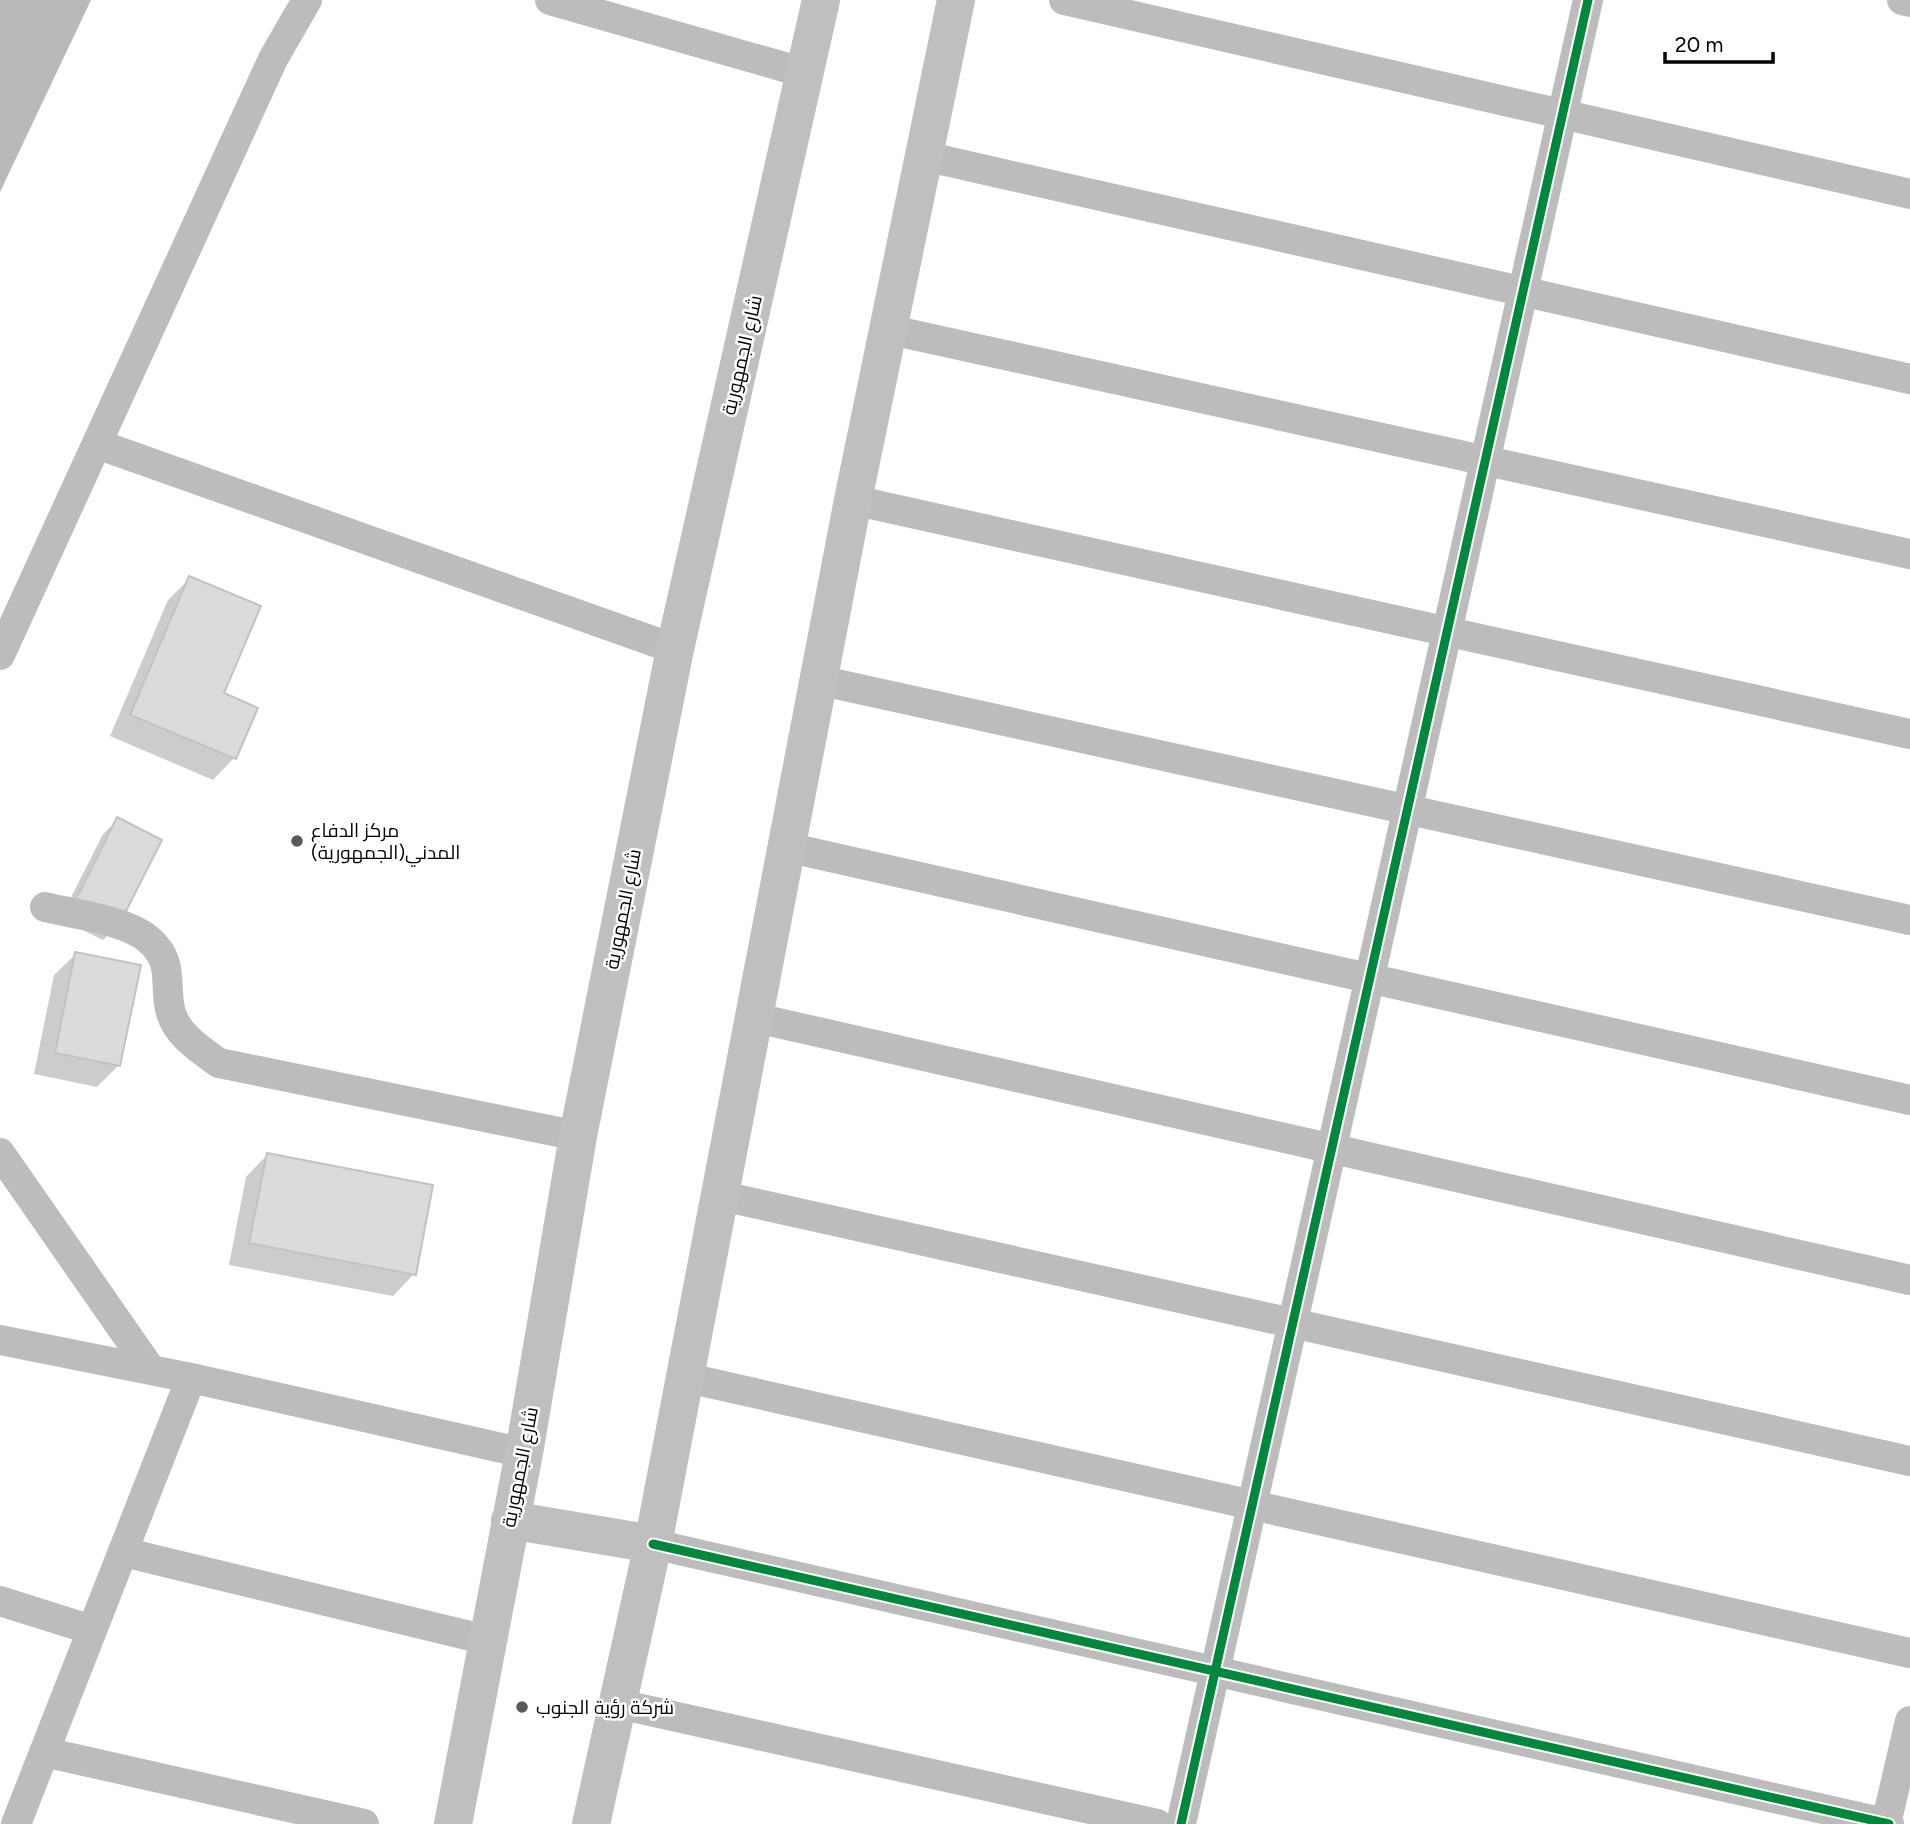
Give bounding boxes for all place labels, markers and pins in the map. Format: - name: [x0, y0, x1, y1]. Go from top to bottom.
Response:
- place label: مركز الدفاع المدني(الجمهورية): [311, 819, 460, 867]
- marker: مركز الدفاع المدني(الجمهورية): [289, 833, 305, 849]
- place label: شركة رؤية الجنوب: [536, 1696, 674, 1719]
- marker: شركة رؤية الجنوب: [514, 1699, 530, 1715]

